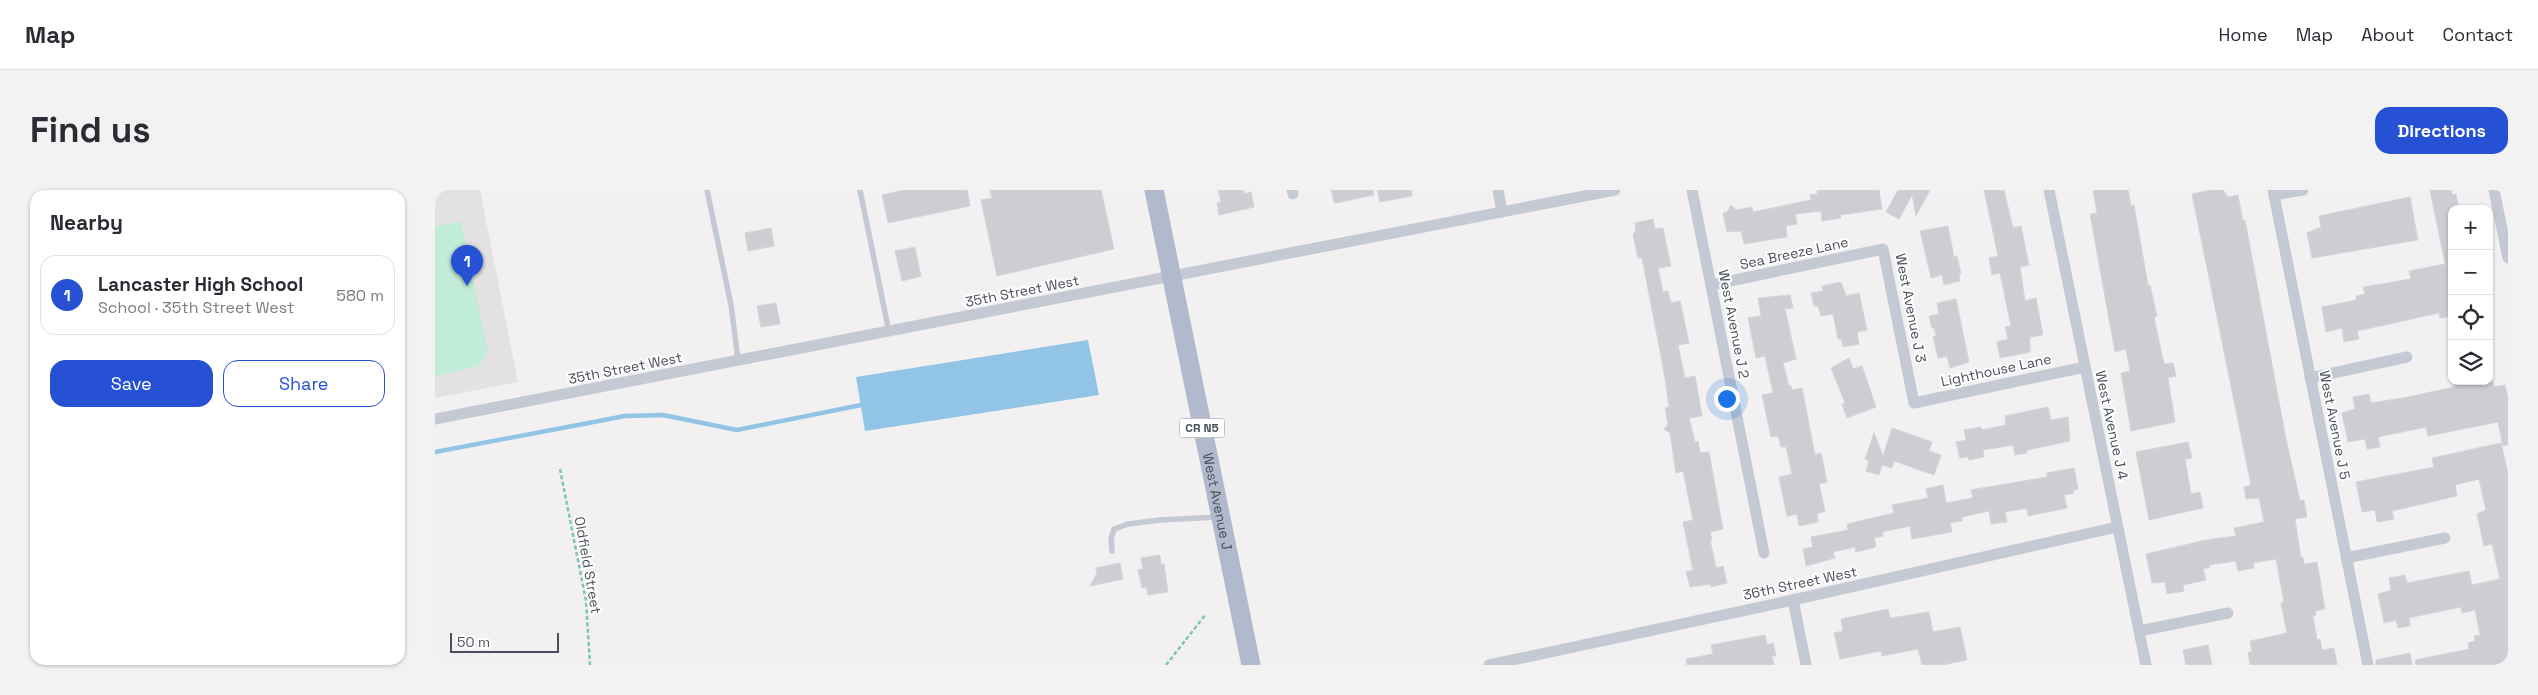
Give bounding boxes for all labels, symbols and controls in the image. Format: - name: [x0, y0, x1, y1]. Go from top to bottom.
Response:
- text: Map: [25, 19, 75, 50]
- text: Home: [2219, 23, 2268, 46]
- text: Map: [2296, 23, 2333, 46]
- text: About: [2361, 23, 2415, 46]
- text: Contact: [2443, 23, 2513, 46]
- button: Directions: [2375, 107, 2508, 154]
- text: Find us: [30, 108, 151, 152]
- map controls: [2448, 205, 2493, 385]
- button: +: [2448, 205, 2493, 250]
- text: Nearby: [50, 209, 123, 236]
- street label: Sea Breeze Lane: [1738, 233, 1850, 273]
- pin: 1: [451, 245, 483, 286]
- button: −: [2448, 250, 2493, 295]
- street label: West Avenue J 3: [1892, 252, 1930, 364]
- street label: West Avenue J 2: [1715, 268, 1753, 380]
- street label: 35th Street West: [963, 271, 1081, 311]
- text: Lancaster High School: [98, 272, 303, 297]
- text: 1: [63, 285, 71, 306]
- text: 580 m: [336, 285, 384, 306]
- button: locate: [2448, 295, 2493, 340]
- text: School · 35th Street West: [98, 297, 294, 318]
- button: layers: [2448, 340, 2493, 385]
- street label: 35th Street West: [566, 348, 684, 388]
- street label: Lighthouse Lane: [1939, 349, 2053, 391]
- button: Save: [50, 360, 213, 407]
- button: Share: [223, 360, 385, 407]
- street label: West Avenue J 4: [2092, 369, 2132, 481]
- street label: West Avenue J 5: [2316, 369, 2354, 481]
- your location: [1714, 386, 1740, 412]
- road number: CR N5: [1179, 418, 1225, 438]
- street label: West Avenue J: [1199, 451, 1236, 552]
- street label: Oldfield Street: [571, 515, 605, 615]
- street label: 36th Street West: [1741, 562, 1859, 604]
- scale bar: [450, 630, 559, 653]
- text: 50 m: [457, 633, 490, 651]

